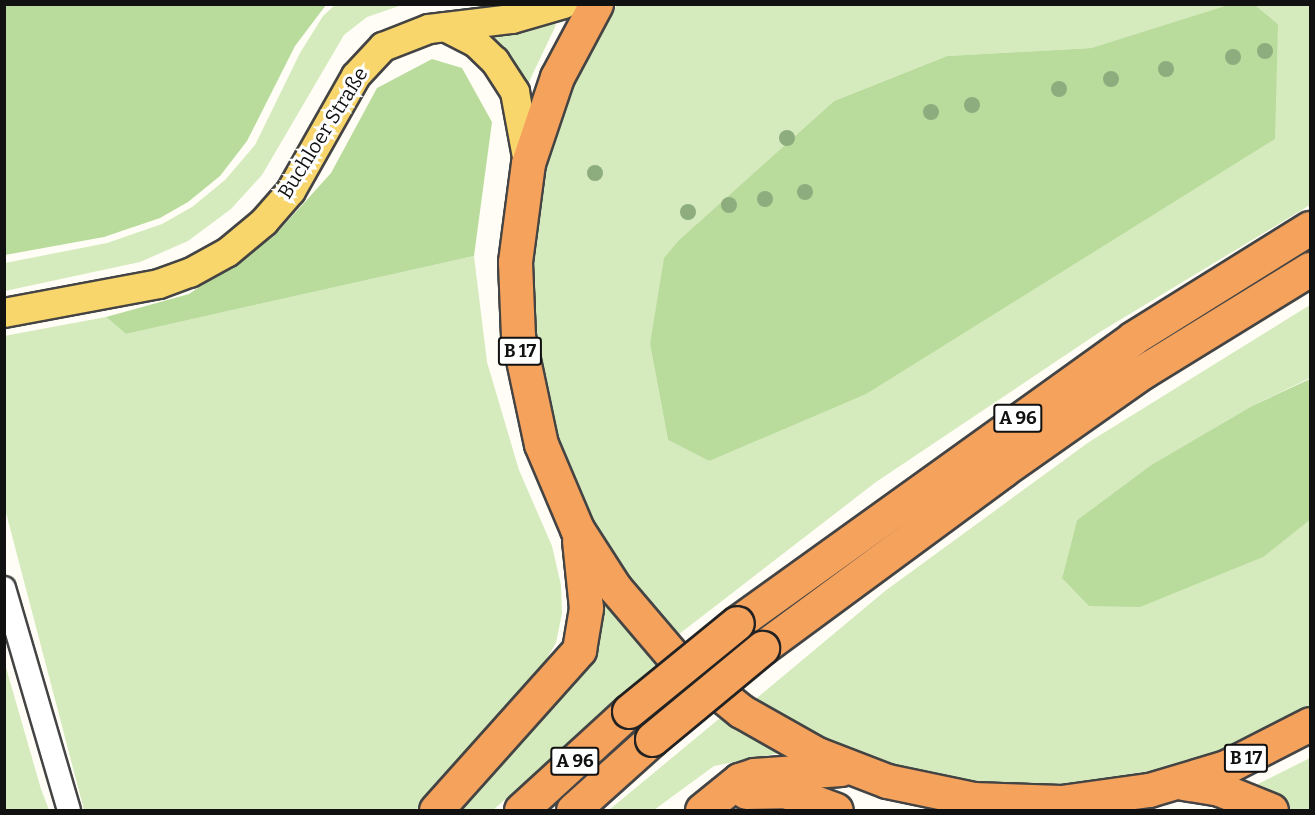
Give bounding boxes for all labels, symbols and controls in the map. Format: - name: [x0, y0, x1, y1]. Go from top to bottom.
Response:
- street label: Buchloer Straße: [273, 63, 373, 203]
- road number: B 17: [498, 336, 542, 366]
- road number: A 96: [992, 403, 1044, 433]
- road number: B 17: [1224, 743, 1268, 773]
- road number: A 96: [550, 746, 600, 776]

